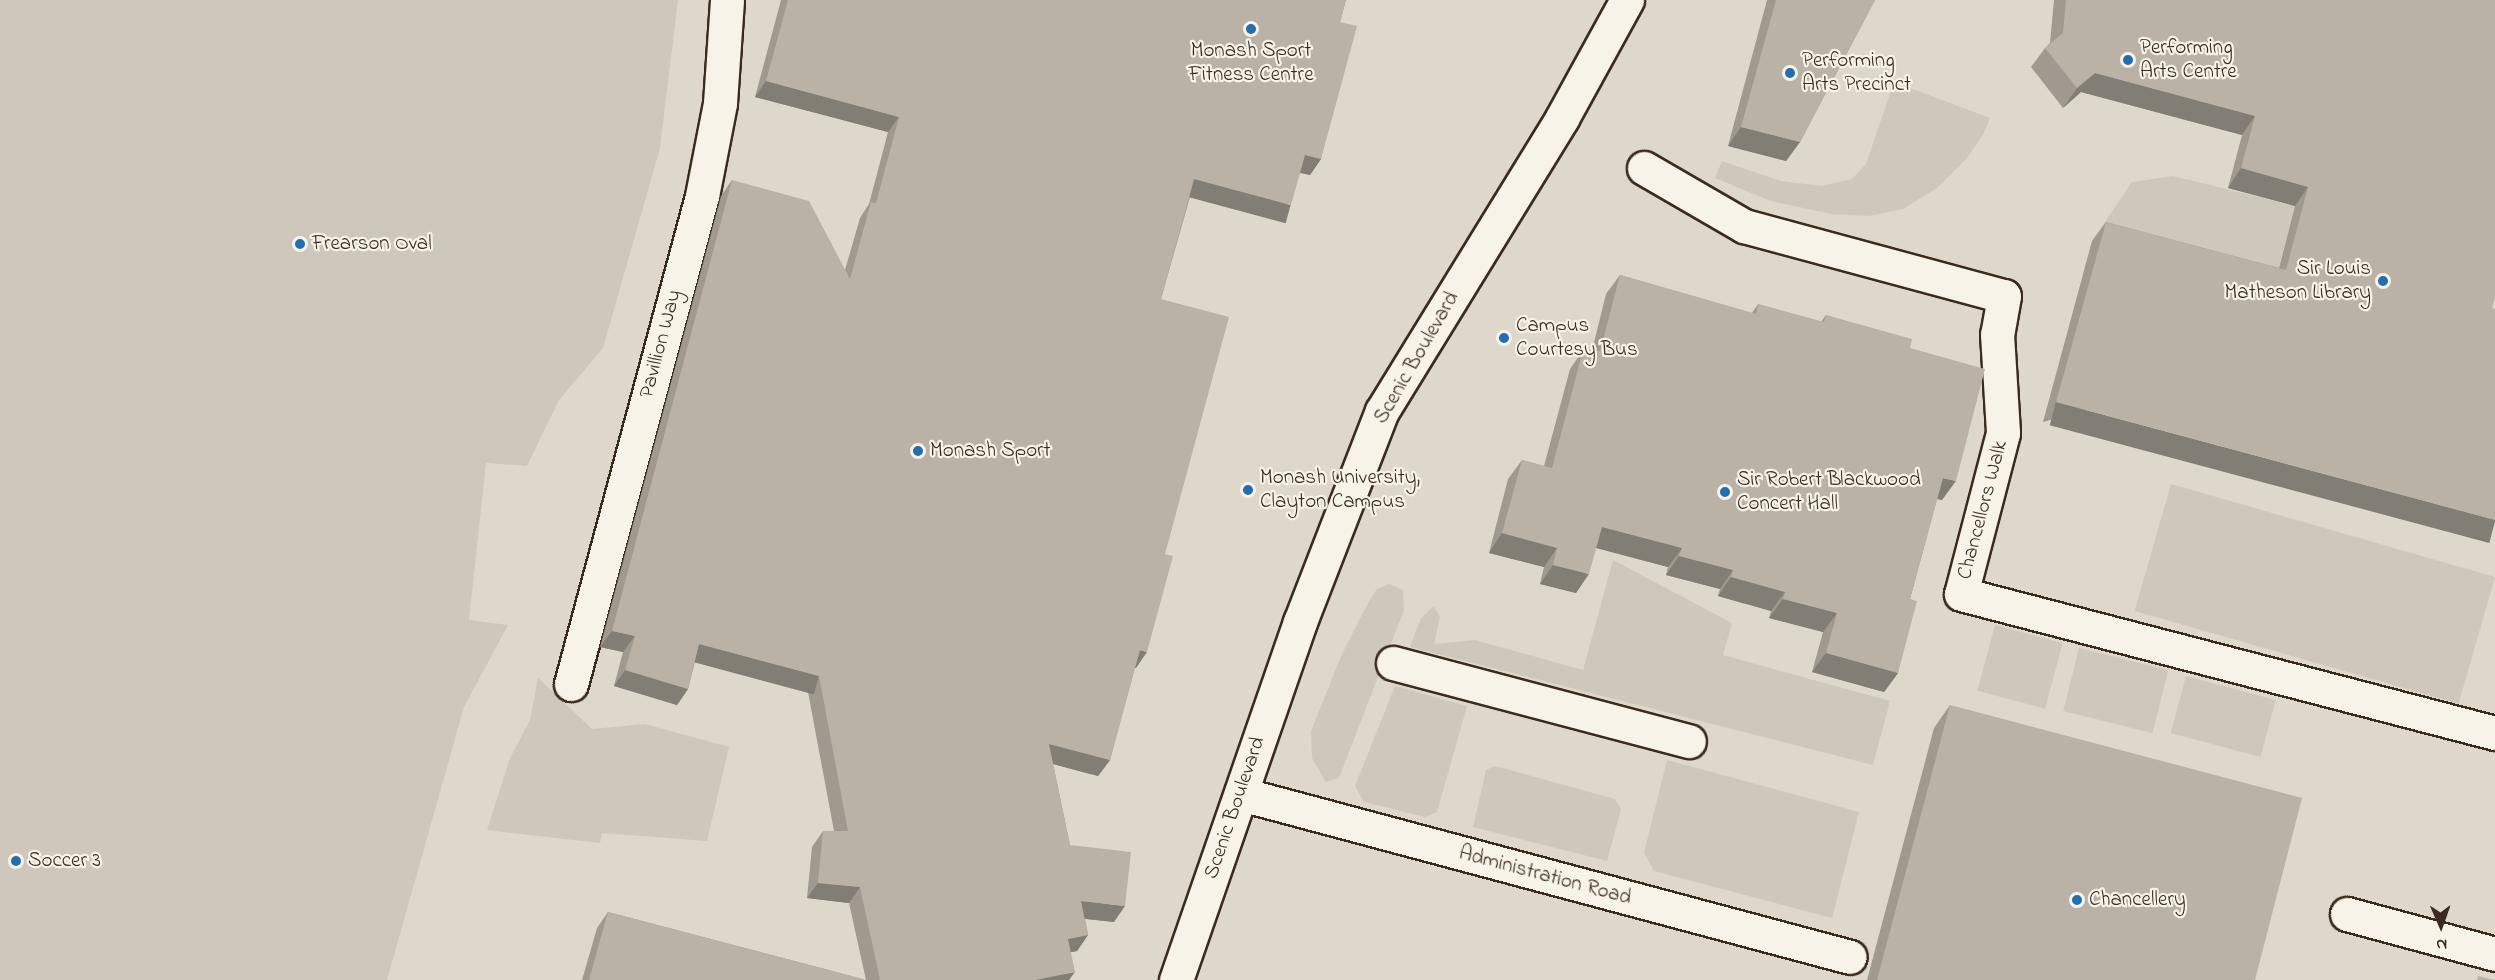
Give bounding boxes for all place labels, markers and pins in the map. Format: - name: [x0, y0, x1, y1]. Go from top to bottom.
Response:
- marker: Monash Sport Fitness Centre: [1244, 22, 1258, 36]
- place label: Performing Arts Centre: [2140, 35, 2237, 85]
- place label: Monash Sport Fitness Centre: [1188, 38, 1314, 88]
- place label: Performing Arts Precinct: [1802, 48, 1911, 98]
- marker: Performing Arts Centre: [2121, 53, 2135, 67]
- marker: Performing Arts Precinct: [1783, 66, 1797, 80]
- place label: Frearson Oval: [312, 231, 432, 257]
- marker: Frearson Oval: [293, 237, 307, 251]
- place label: Sir Louis Matheson Library: [2225, 256, 2371, 306]
- marker: Sir Louis Matheson Library: [2376, 274, 2390, 288]
- place label: Campus Courtesy Bus: [1516, 313, 1638, 363]
- marker: Campus Courtesy Bus: [1497, 331, 1511, 345]
- place label: Monash Sport: [930, 438, 1051, 464]
- marker: Monash Sport: [911, 444, 925, 458]
- place label: Monash University, Clayton Campus: [1260, 465, 1420, 515]
- place label: Sir Robert Blackwood Concert Hall: [1737, 467, 1921, 517]
- marker: Monash University, Clayton Campus: [1241, 483, 1255, 497]
- marker: Sir Robert Blackwood Concert Hall: [1718, 485, 1732, 499]
- place label: Soccer 3: [28, 848, 101, 874]
- marker: Soccer 3: [9, 854, 23, 868]
- place label: Chancellery: [2089, 887, 2186, 913]
- marker: Chancellery: [2070, 893, 2084, 907]

